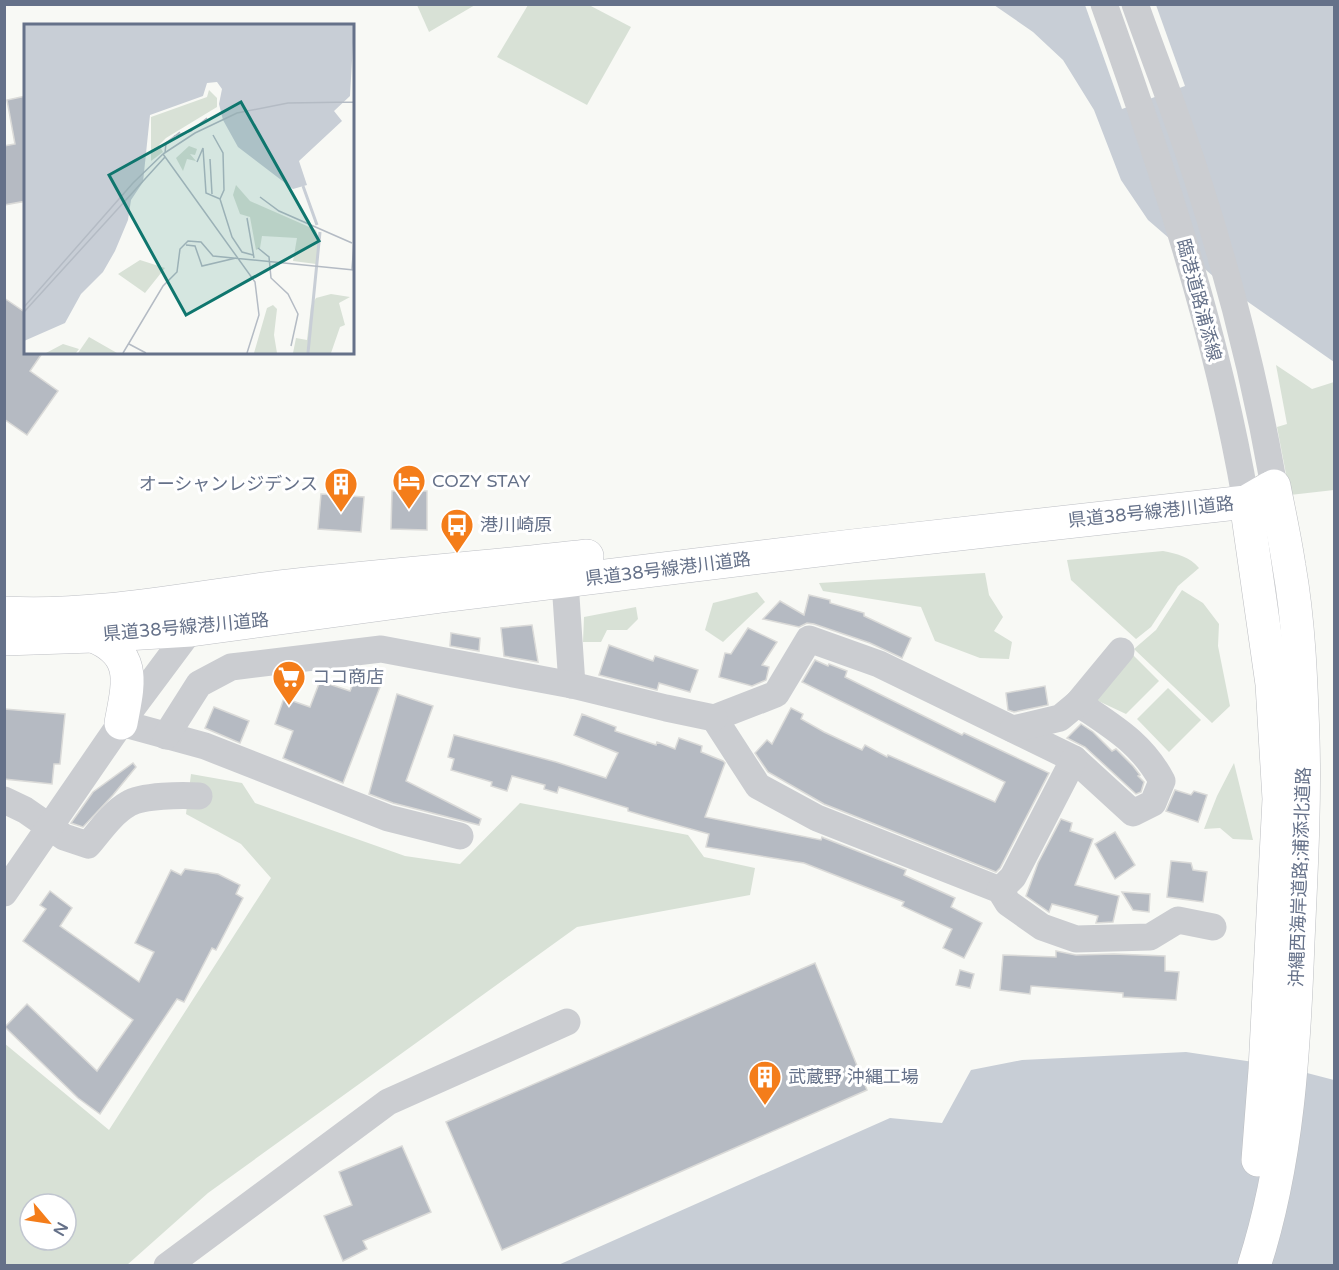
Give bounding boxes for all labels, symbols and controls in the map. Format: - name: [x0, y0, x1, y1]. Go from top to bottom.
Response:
- inset map: [24, 24, 354, 354]
- street label: 臨港道路浦添線: [1172, 236, 1226, 364]
- hotel icon: COZY STAY: [391, 463, 427, 510]
- building icon: オーシャンレジデンス: [323, 466, 359, 513]
- place label: COZY STAY: [432, 470, 531, 492]
- place label: オーシャンレジデンス: [139, 473, 318, 495]
- street label: 県道38号線港川道路: [1067, 492, 1235, 532]
- bus stop icon: 港川崎原: [439, 507, 475, 554]
- place label: 港川崎原: [480, 514, 552, 536]
- street label: 県道38号線港川道路: [584, 548, 752, 590]
- street label: 県道38号線港川道路: [102, 609, 270, 645]
- supermarket icon: ココ商店: [271, 659, 307, 706]
- place label: ココ商店: [312, 666, 384, 688]
- street label: 沖縄西海岸道路;浦添北道路: [1285, 766, 1315, 988]
- building icon: 武蔵野 沖縄工場: [747, 1059, 783, 1106]
- place label: 武蔵野 沖縄工場: [788, 1066, 919, 1088]
- north arrow: [18, 1192, 78, 1252]
- text: N: [48, 1218, 72, 1239]

